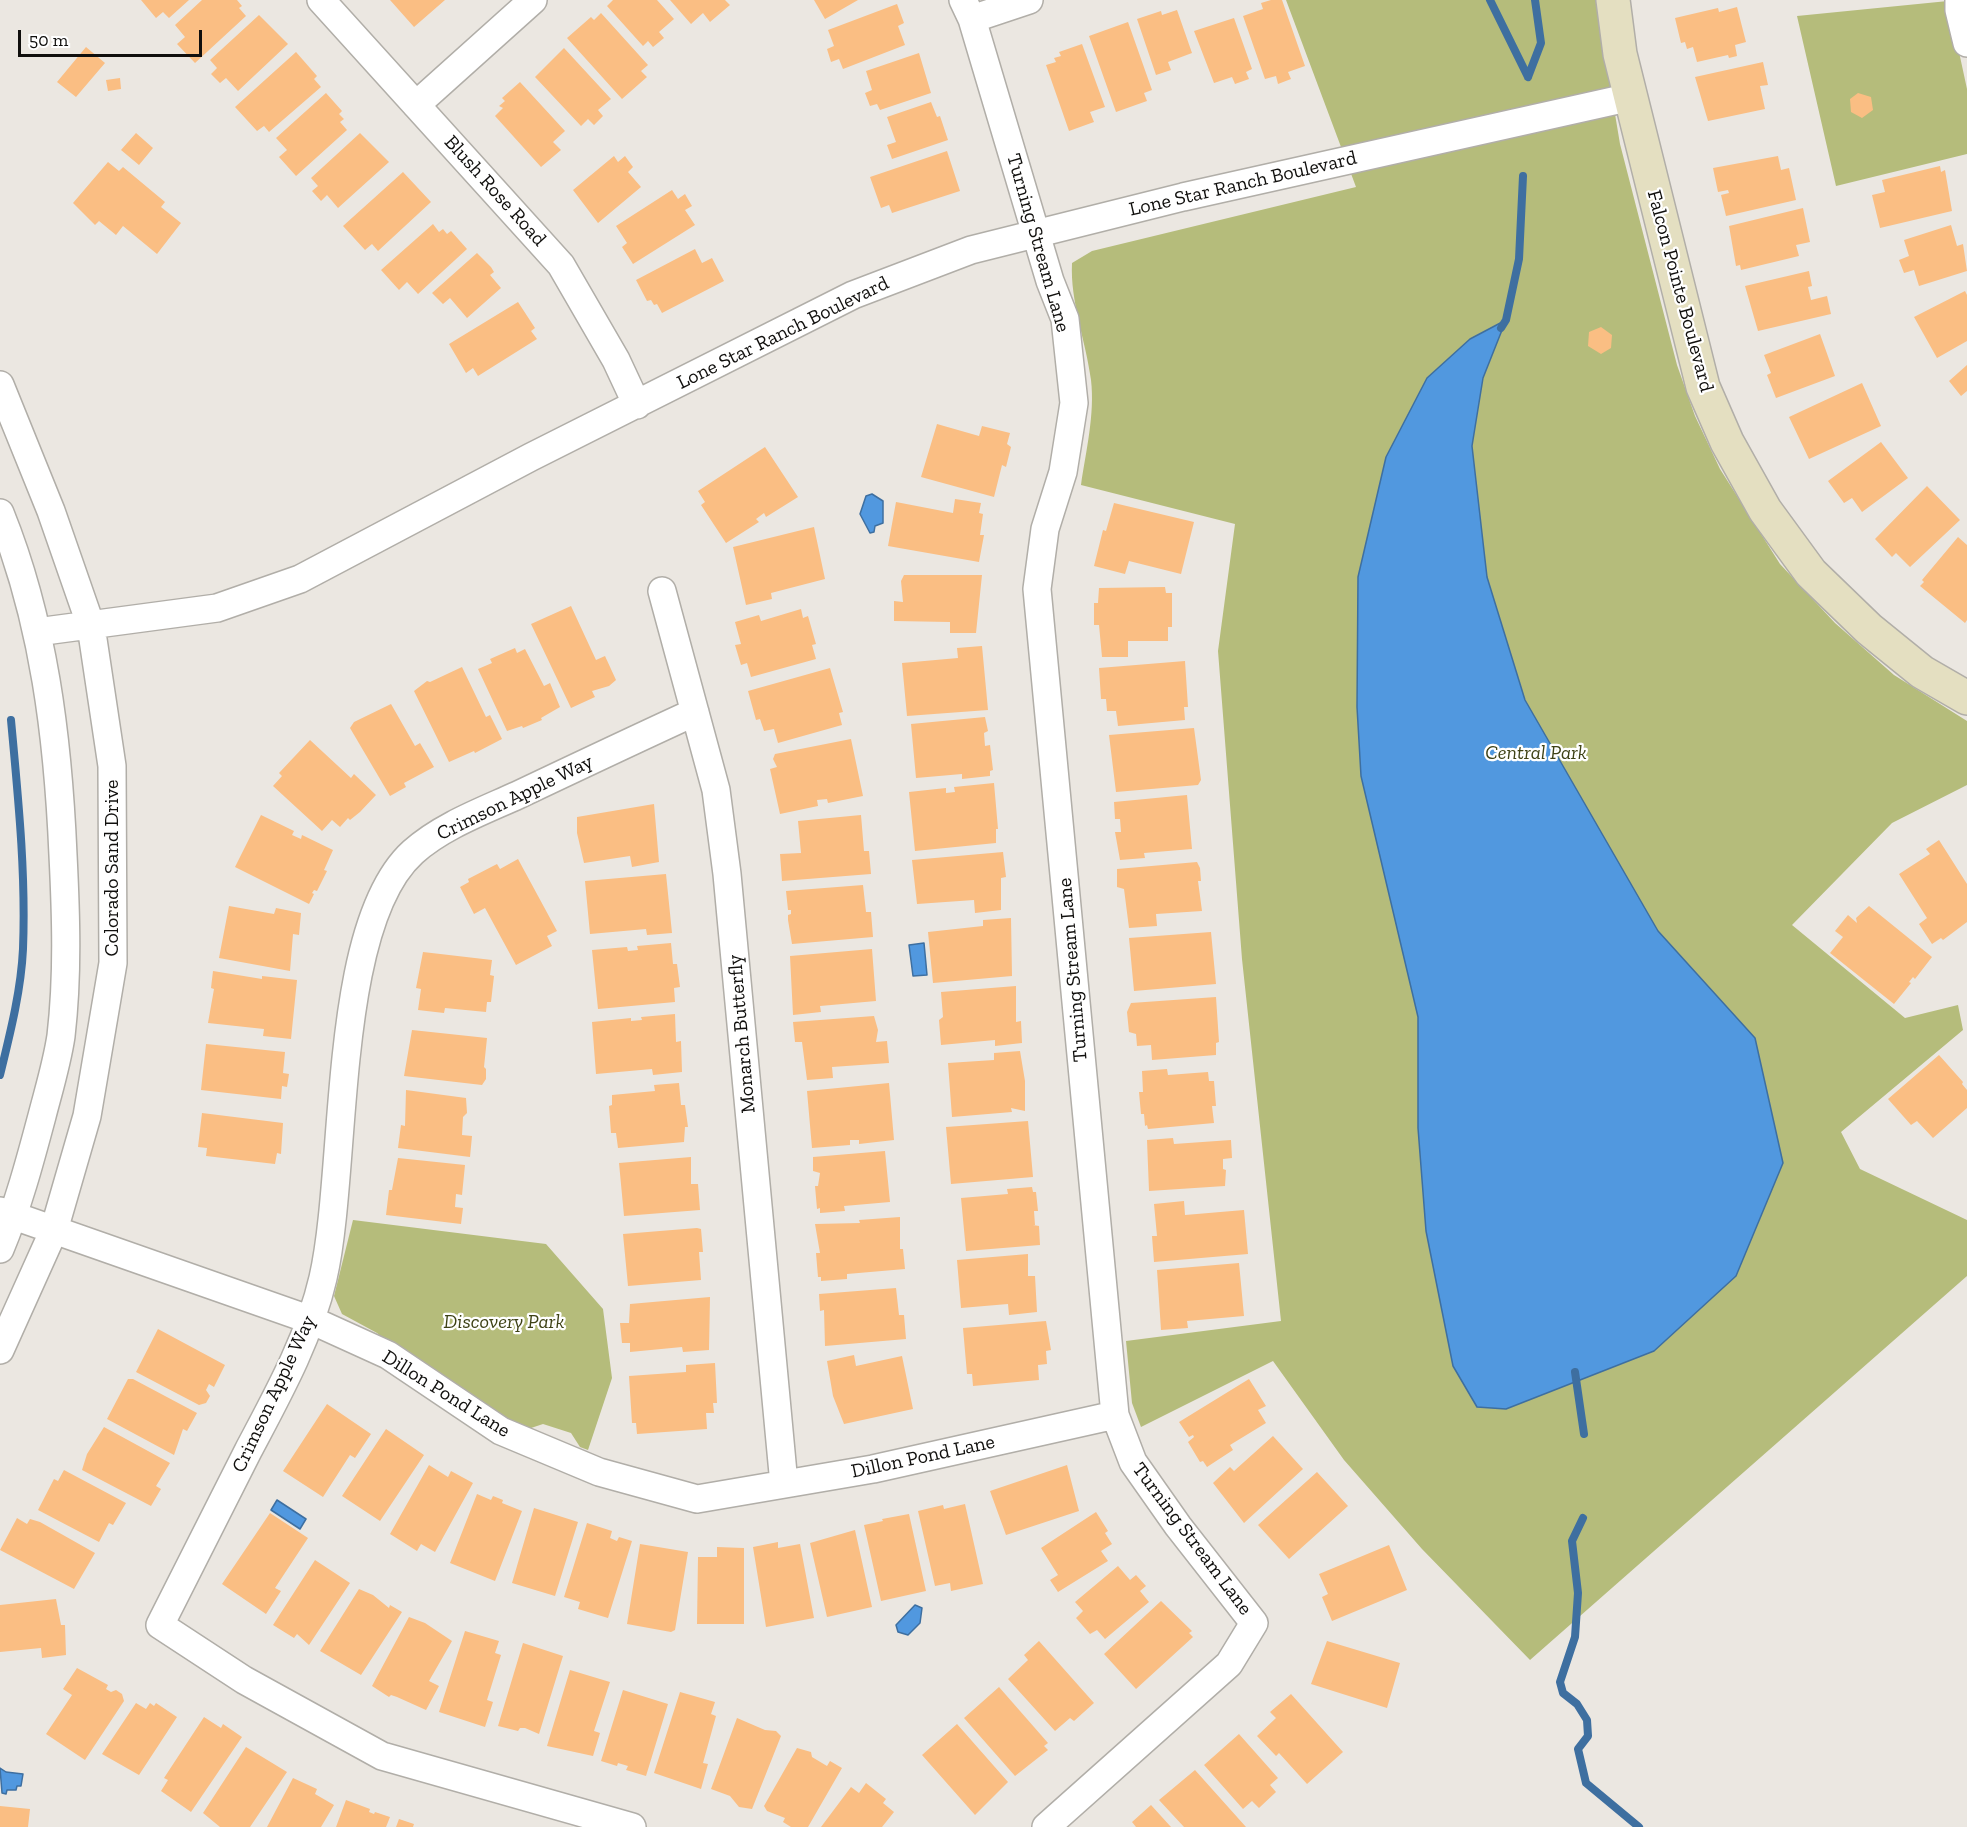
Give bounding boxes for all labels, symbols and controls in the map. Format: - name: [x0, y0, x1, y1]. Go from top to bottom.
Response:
- scale bar: [21, 18, 206, 56]
- text: 50 m: [29, 29, 68, 51]
- street label: Blush Rose Road: [439, 131, 551, 251]
- street label: Lone Star Ranch Boulevard: [1127, 146, 1359, 222]
- street label: Turning Stream Lane: [1001, 151, 1075, 335]
- street label: Falcon Pointe Boulevard: [1641, 187, 1719, 395]
- street label: Lone Star Ranch Boulevard: [673, 271, 893, 395]
- park label: Central Park: [1485, 741, 1587, 765]
- street label: Crimson Apple Way: [433, 750, 597, 846]
- street label: Colorado Sand Drive: [100, 780, 124, 956]
- street label: Turning Stream Lane: [1053, 877, 1093, 1063]
- street label: Monarch Butterfly: [723, 954, 761, 1114]
- park label: Discovery Park: [444, 1310, 564, 1334]
- street label: Crimson Apple Way: [227, 1312, 321, 1476]
- street label: Dillon Pond Lane: [378, 1345, 514, 1443]
- street label: Dillon Pond Lane: [849, 1430, 997, 1484]
- street label: Turning Stream Lane: [1127, 1458, 1257, 1620]

